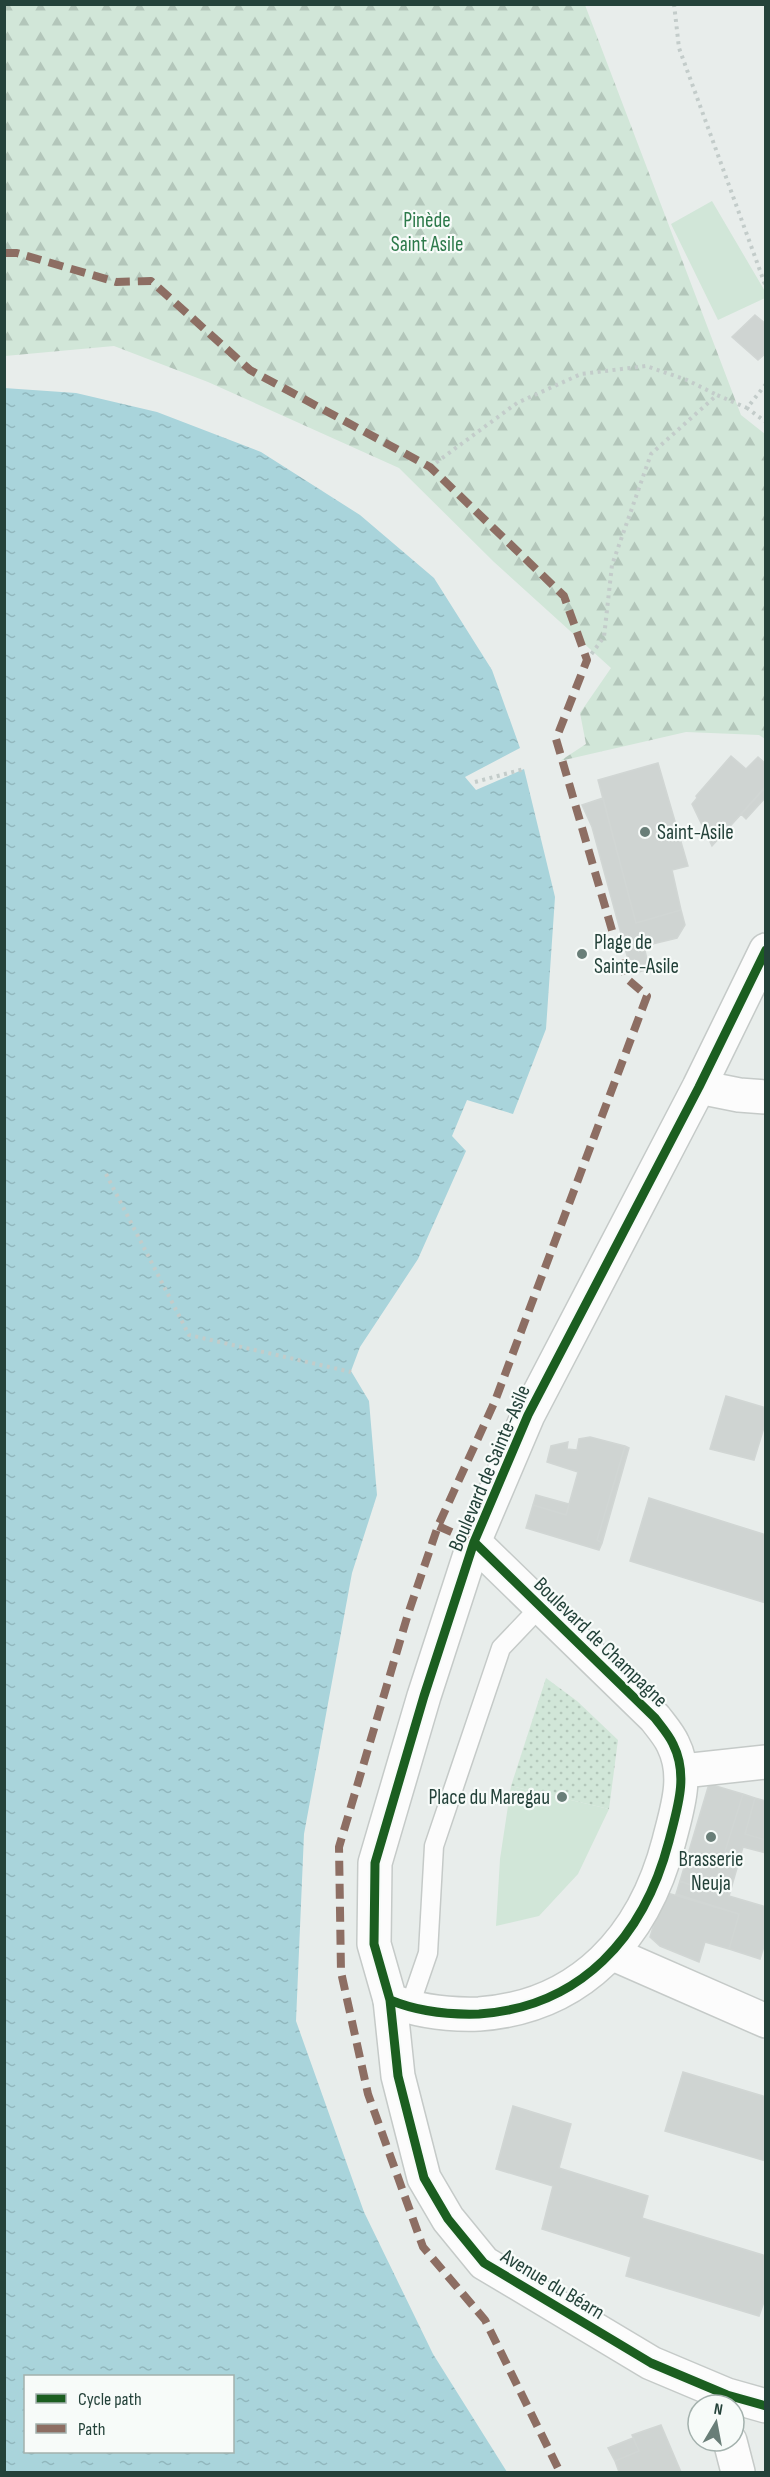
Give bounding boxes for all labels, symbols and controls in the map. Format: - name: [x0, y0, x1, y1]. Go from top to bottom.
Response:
- park label: Pinède Saint Asile: [391, 208, 463, 257]
- place label: Saint-Asile: [657, 820, 734, 845]
- marker: Saint-Asile: [638, 825, 652, 839]
- place label: Plage de Sainte-Asile: [594, 930, 679, 979]
- marker: Plage de Sainte-Asile: [575, 947, 589, 961]
- street label: Boulevard de Sainte-Asile: [443, 1381, 536, 1555]
- street label: Boulevard de Champagne: [528, 1572, 673, 1713]
- place label: Place du Maregau: [429, 1785, 550, 1810]
- marker: Place du Maregau: [555, 1790, 569, 1804]
- marker: Brasserie Neuja: [704, 1830, 718, 1844]
- place label: Brasserie Neuja: [679, 1847, 743, 1896]
- street label: Avenue du Béarn: [496, 2243, 609, 2325]
- legend: [24, 2375, 234, 2453]
- text: Cycle path: [78, 2389, 142, 2410]
- north arrow: [686, 2393, 746, 2453]
- text: N: [712, 2400, 724, 2420]
- text: Path: [78, 2419, 106, 2440]

